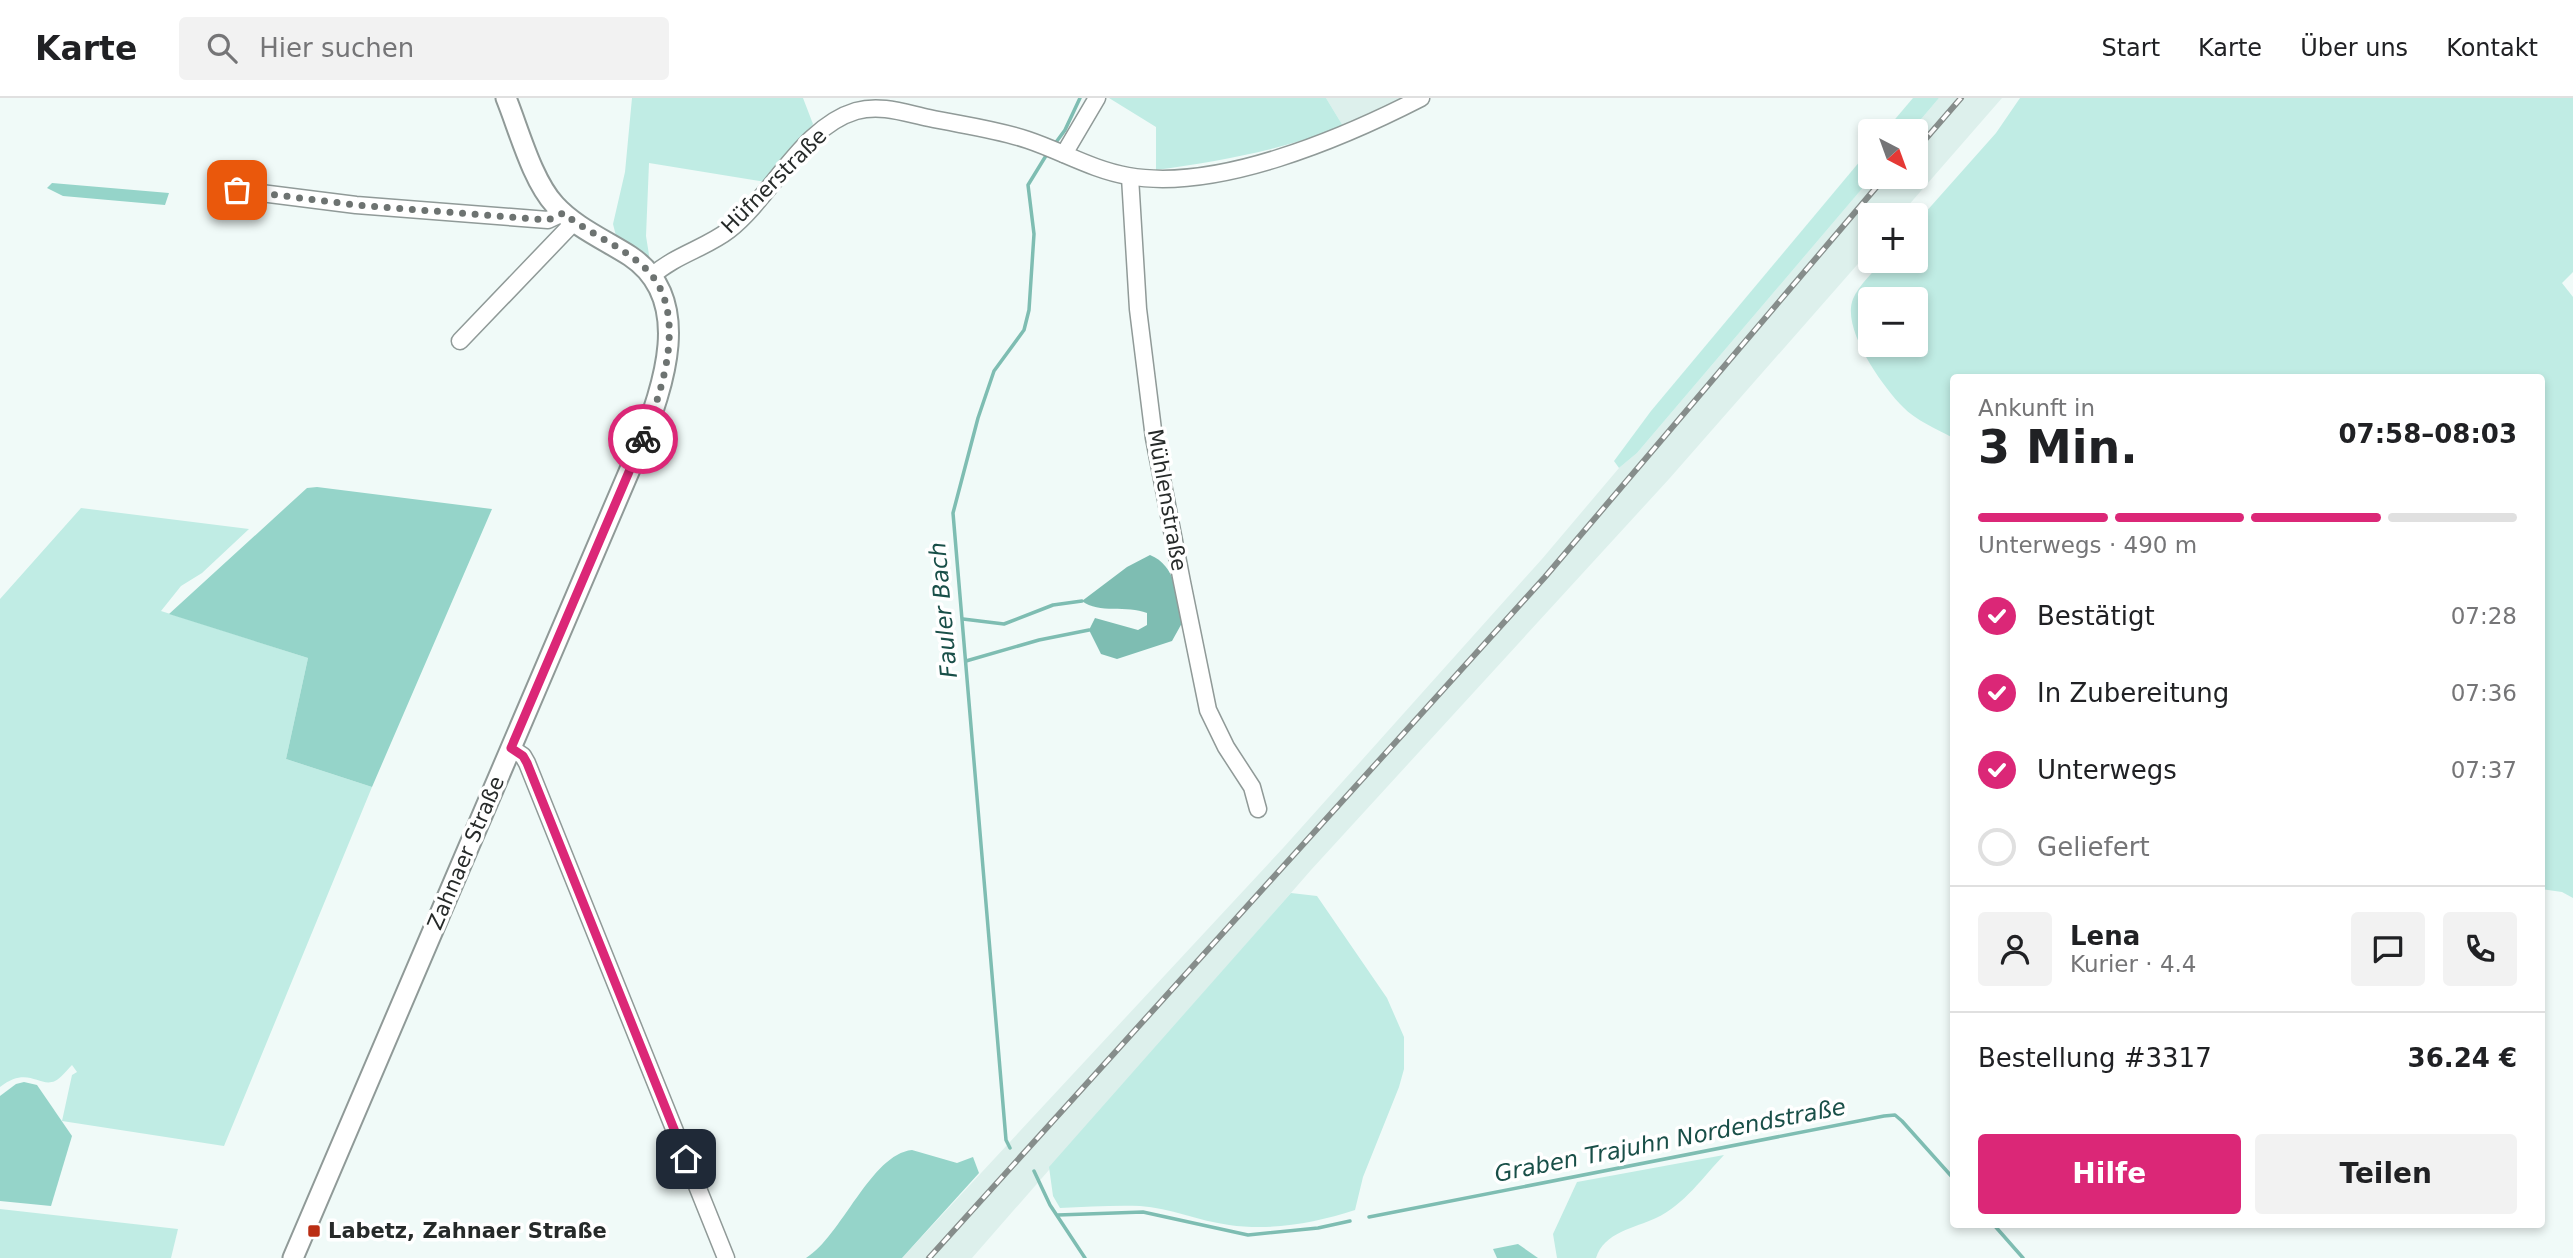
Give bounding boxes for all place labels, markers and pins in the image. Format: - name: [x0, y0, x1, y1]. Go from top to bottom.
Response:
- pin: [207, 160, 267, 220]
- pin: [656, 1129, 716, 1189]
- place label: Labetz, Zahnaer Straße: [328, 1219, 607, 1243]
- marker: Labetz, Zahnaer Straße: [306, 1223, 322, 1239]

